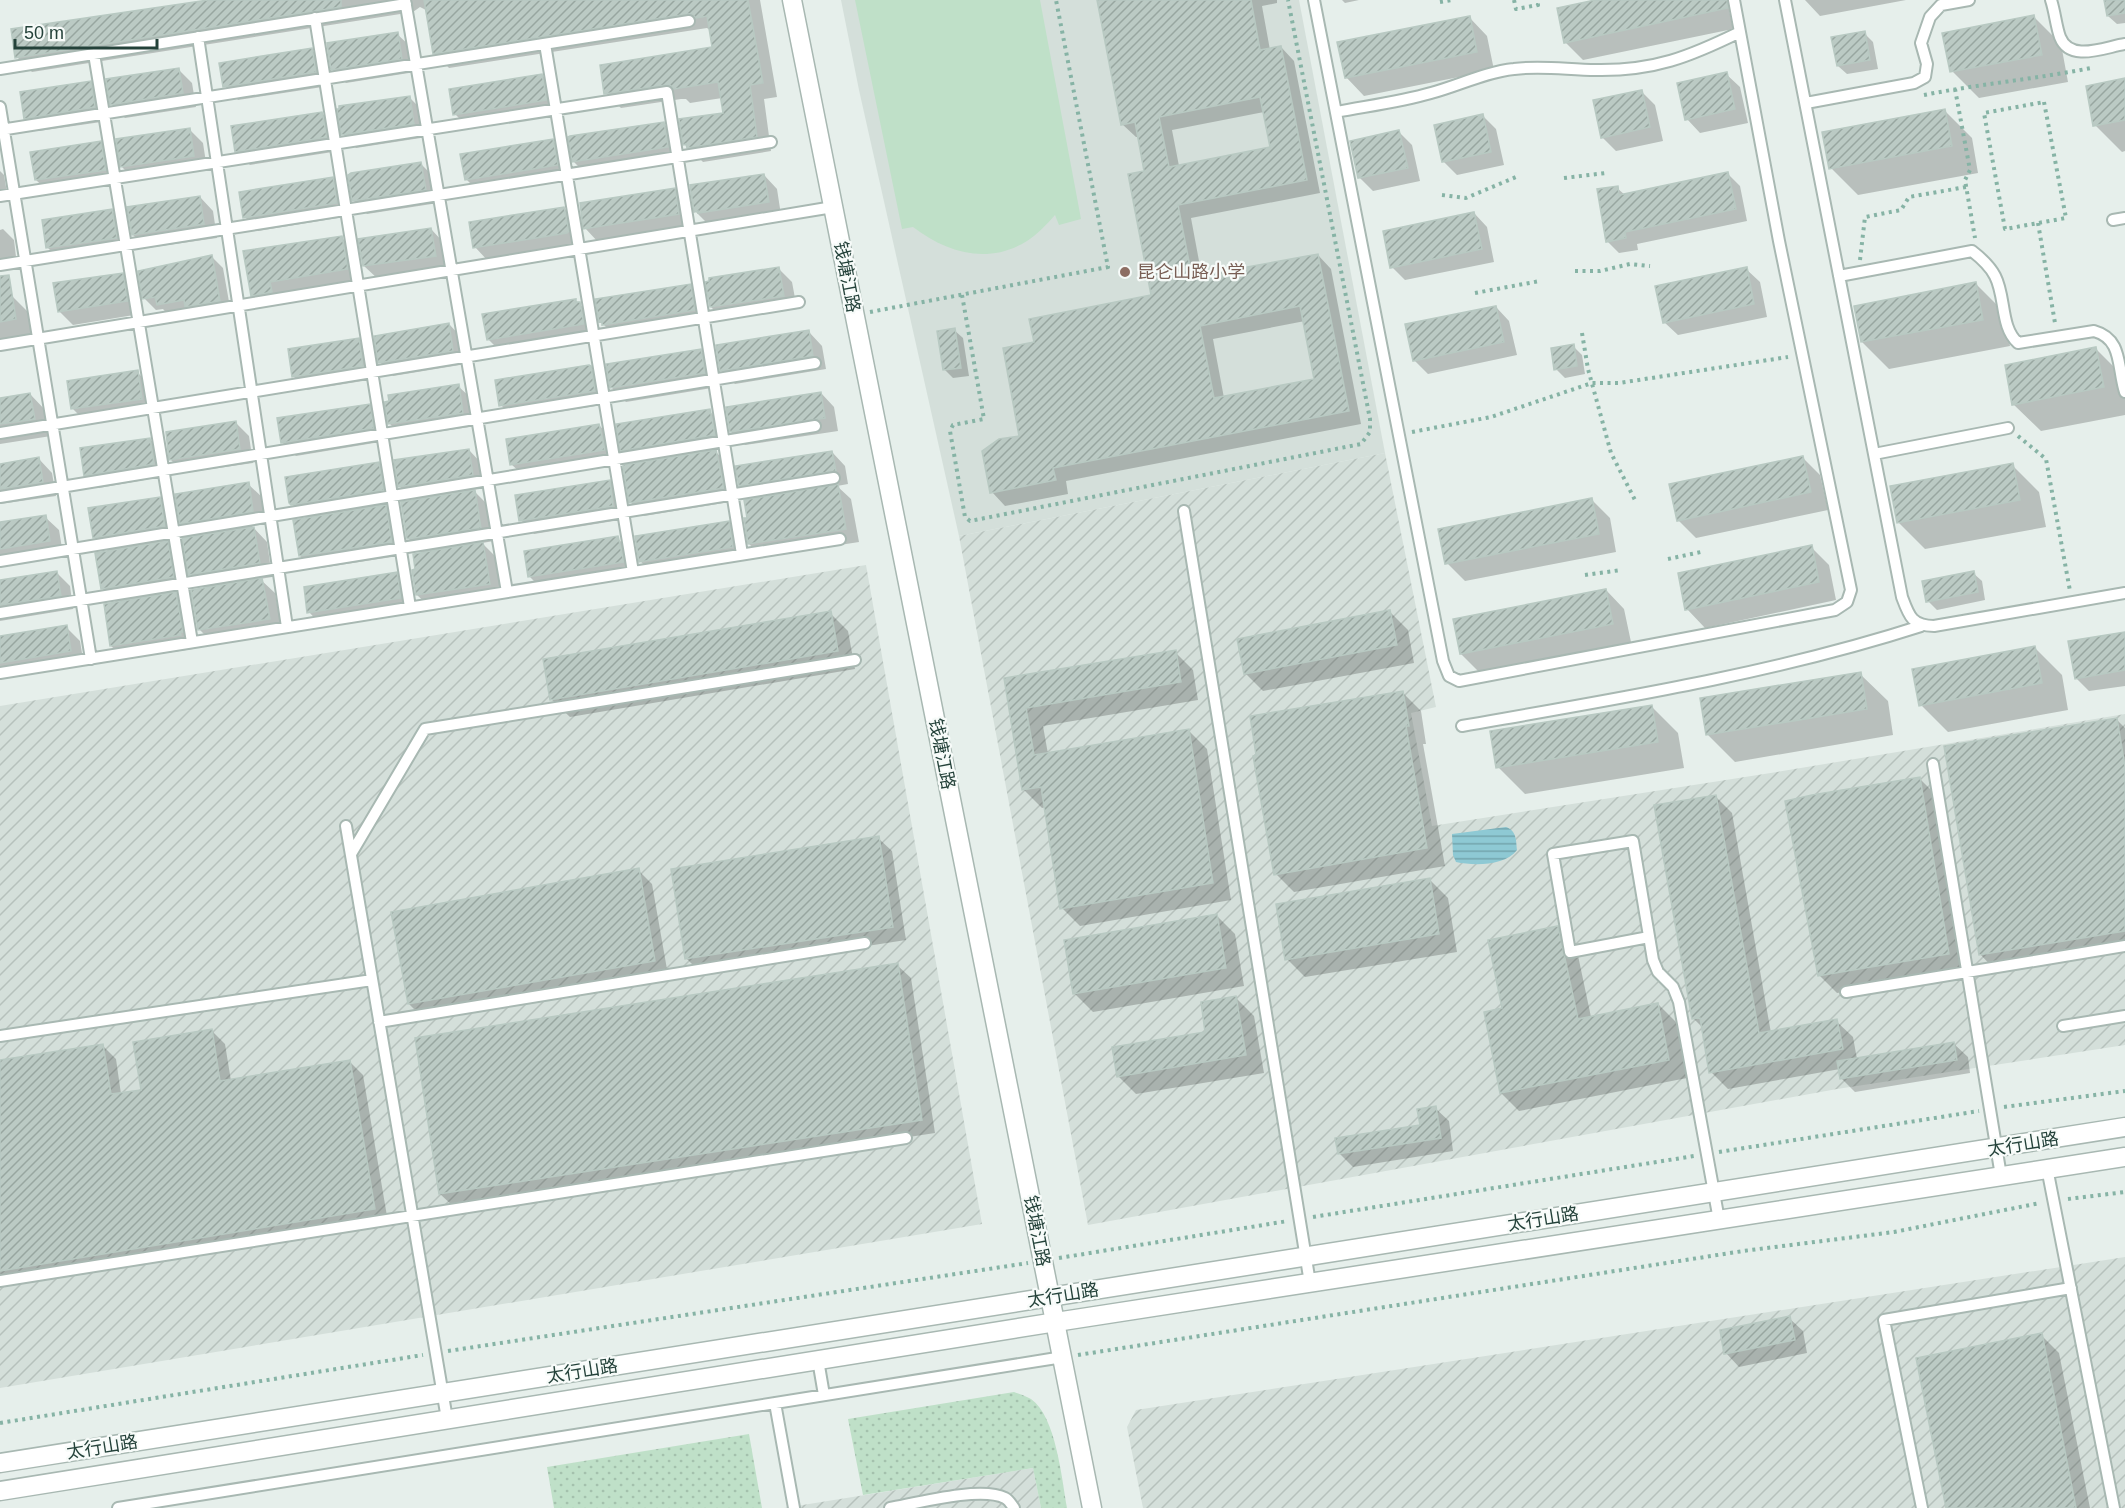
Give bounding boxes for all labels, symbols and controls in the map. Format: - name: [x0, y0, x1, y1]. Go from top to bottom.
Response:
- scale bar: [15, 12, 158, 50]
- text: 50 m: [24, 23, 64, 43]
- street label: 钱塘江路: [830, 240, 864, 314]
- place label: 昆仑山路小学: [1137, 262, 1245, 282]
- marker: 昆仑山路小学: [1118, 265, 1132, 279]
- street label: 钱塘江路: [925, 717, 959, 791]
- street label: 太行山路: [1986, 1128, 2060, 1160]
- street label: 钱塘江路: [1020, 1194, 1054, 1268]
- street label: 太行山路: [1506, 1203, 1580, 1235]
- street label: 太行山路: [1026, 1279, 1100, 1311]
- street label: 太行山路: [545, 1355, 619, 1387]
- street label: 太行山路: [65, 1431, 139, 1463]

